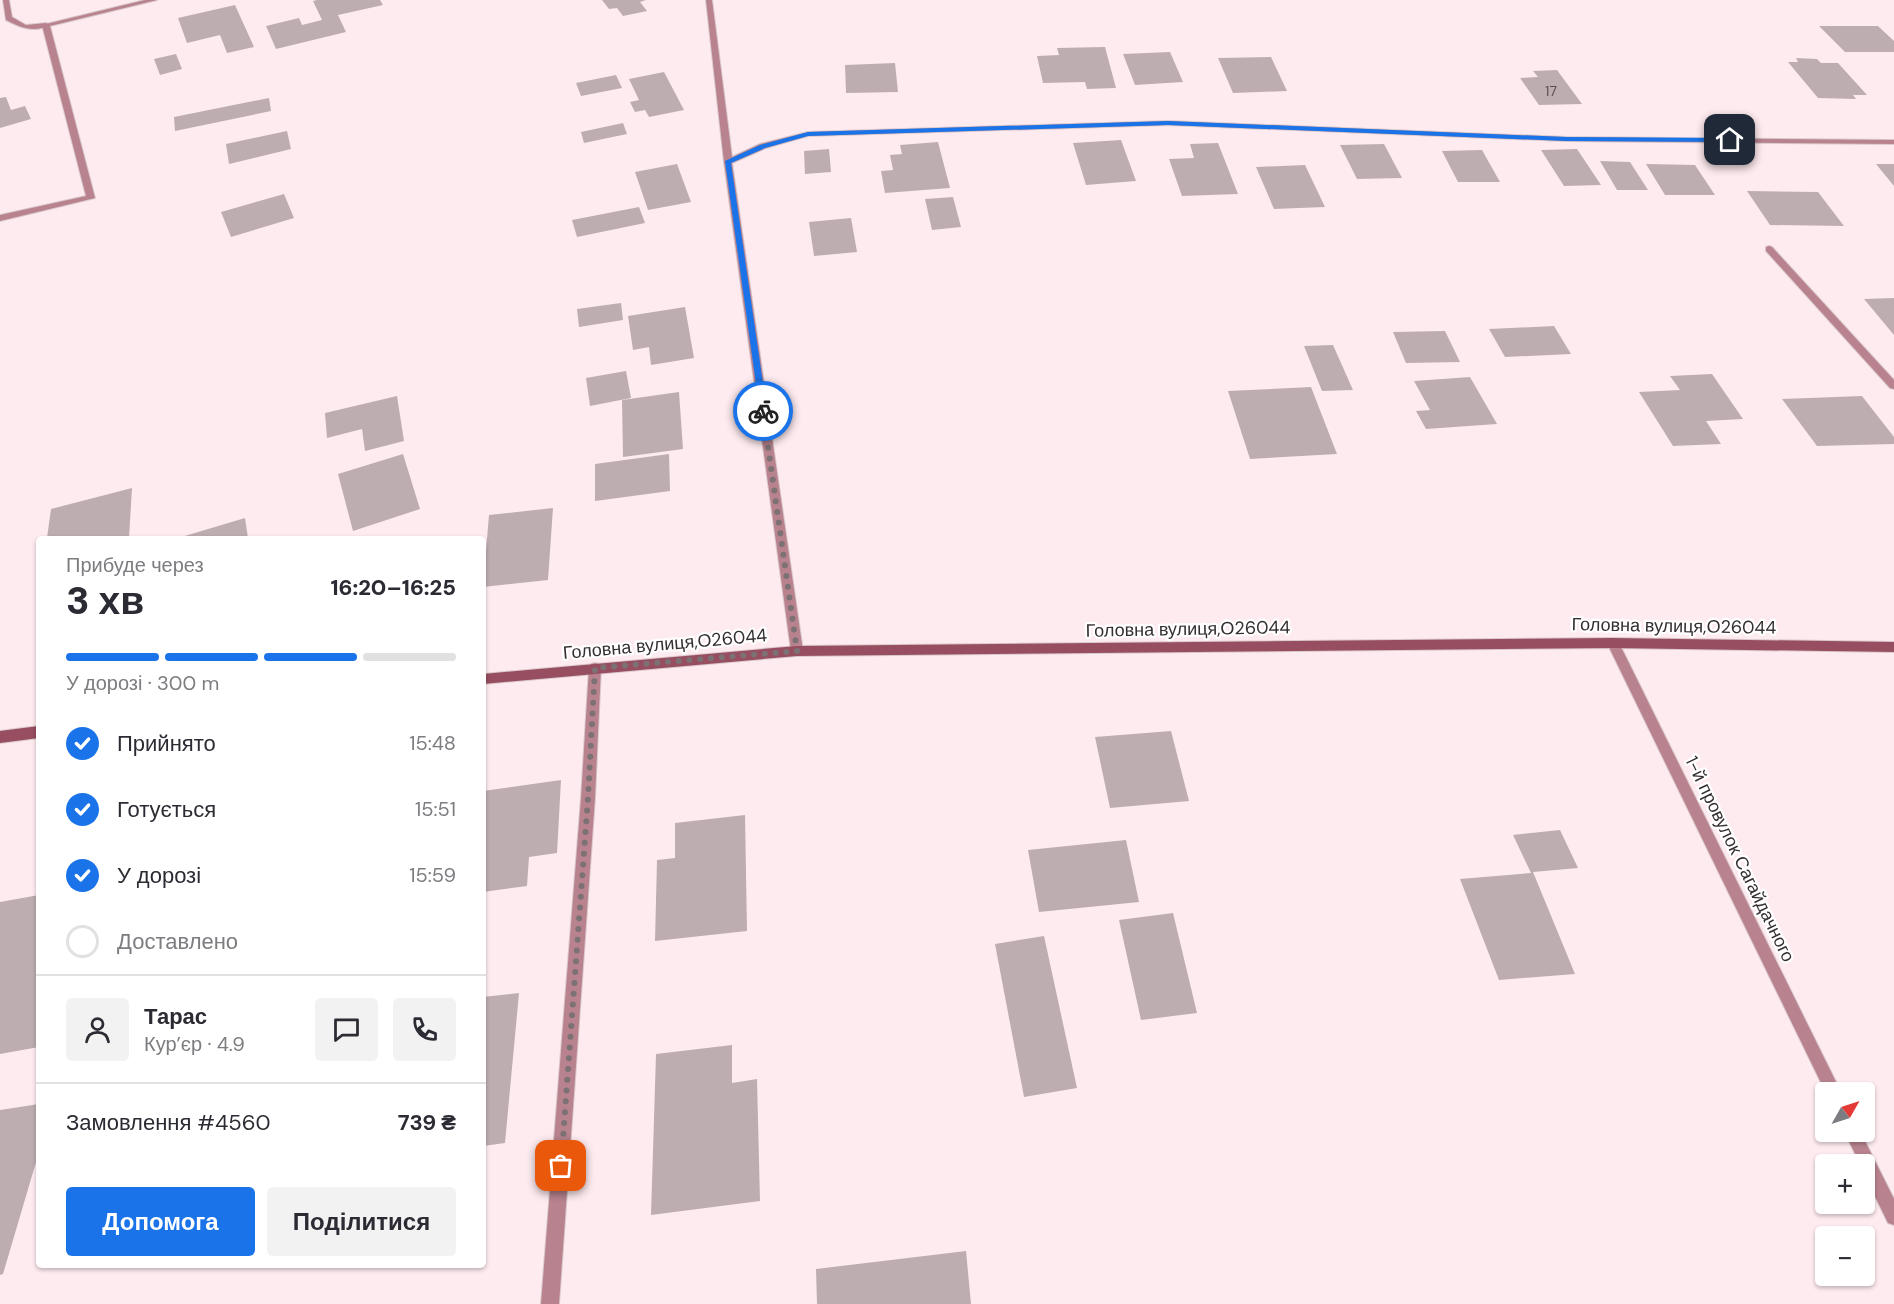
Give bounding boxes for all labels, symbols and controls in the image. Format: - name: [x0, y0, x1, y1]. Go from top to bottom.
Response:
- house number: 17: [1545, 82, 1557, 100]
- pin: [1704, 114, 1755, 165]
- icon: home: [1713, 123, 1746, 156]
- courier: [733, 381, 793, 441]
- icon: bike: [747, 395, 780, 428]
- text: Прибуде через: [66, 552, 204, 578]
- text: 16:20–16:25: [330, 573, 456, 602]
- text: 3 хв: [66, 575, 144, 626]
- street label: Головна вулиця,О26044: [1571, 612, 1777, 640]
- street label: Головна вулиця,О26044: [1085, 615, 1291, 643]
- street label: Головна вулиця,О26044: [562, 623, 768, 665]
- text: У дорозі · 300 m: [66, 670, 219, 696]
- icon: check: [66, 727, 99, 760]
- text: Прийнято: [117, 729, 216, 758]
- text: 15:48: [409, 730, 456, 756]
- street label: 1-й провулок Сагайдачного: [1680, 752, 1800, 966]
- icon: check: [66, 793, 99, 826]
- text: Готується: [117, 795, 216, 824]
- text: 15:51: [415, 796, 456, 822]
- icon: check: [66, 859, 99, 892]
- text: У дорозі: [117, 861, 201, 890]
- text: 15:59: [409, 862, 456, 888]
- text: Доставлено: [117, 927, 238, 956]
- button: person: [66, 998, 129, 1061]
- button: chat: [315, 998, 378, 1061]
- button: phone: [393, 998, 456, 1061]
- text: Тарас: [144, 1002, 207, 1031]
- text: Кур’єр · 4.9: [144, 1031, 245, 1057]
- north arrow: [1815, 1082, 1875, 1142]
- map controls: [1815, 1082, 1875, 1286]
- text: Замовлення #4560: [66, 1108, 271, 1137]
- text: 739 ₴: [398, 1108, 456, 1137]
- pin: [535, 1140, 586, 1191]
- icon: bag: [544, 1149, 577, 1182]
- button: +: [1815, 1154, 1875, 1214]
- button: Допомога: [66, 1187, 255, 1256]
- button: Поділитися: [267, 1187, 456, 1256]
- button: −: [1815, 1226, 1875, 1286]

